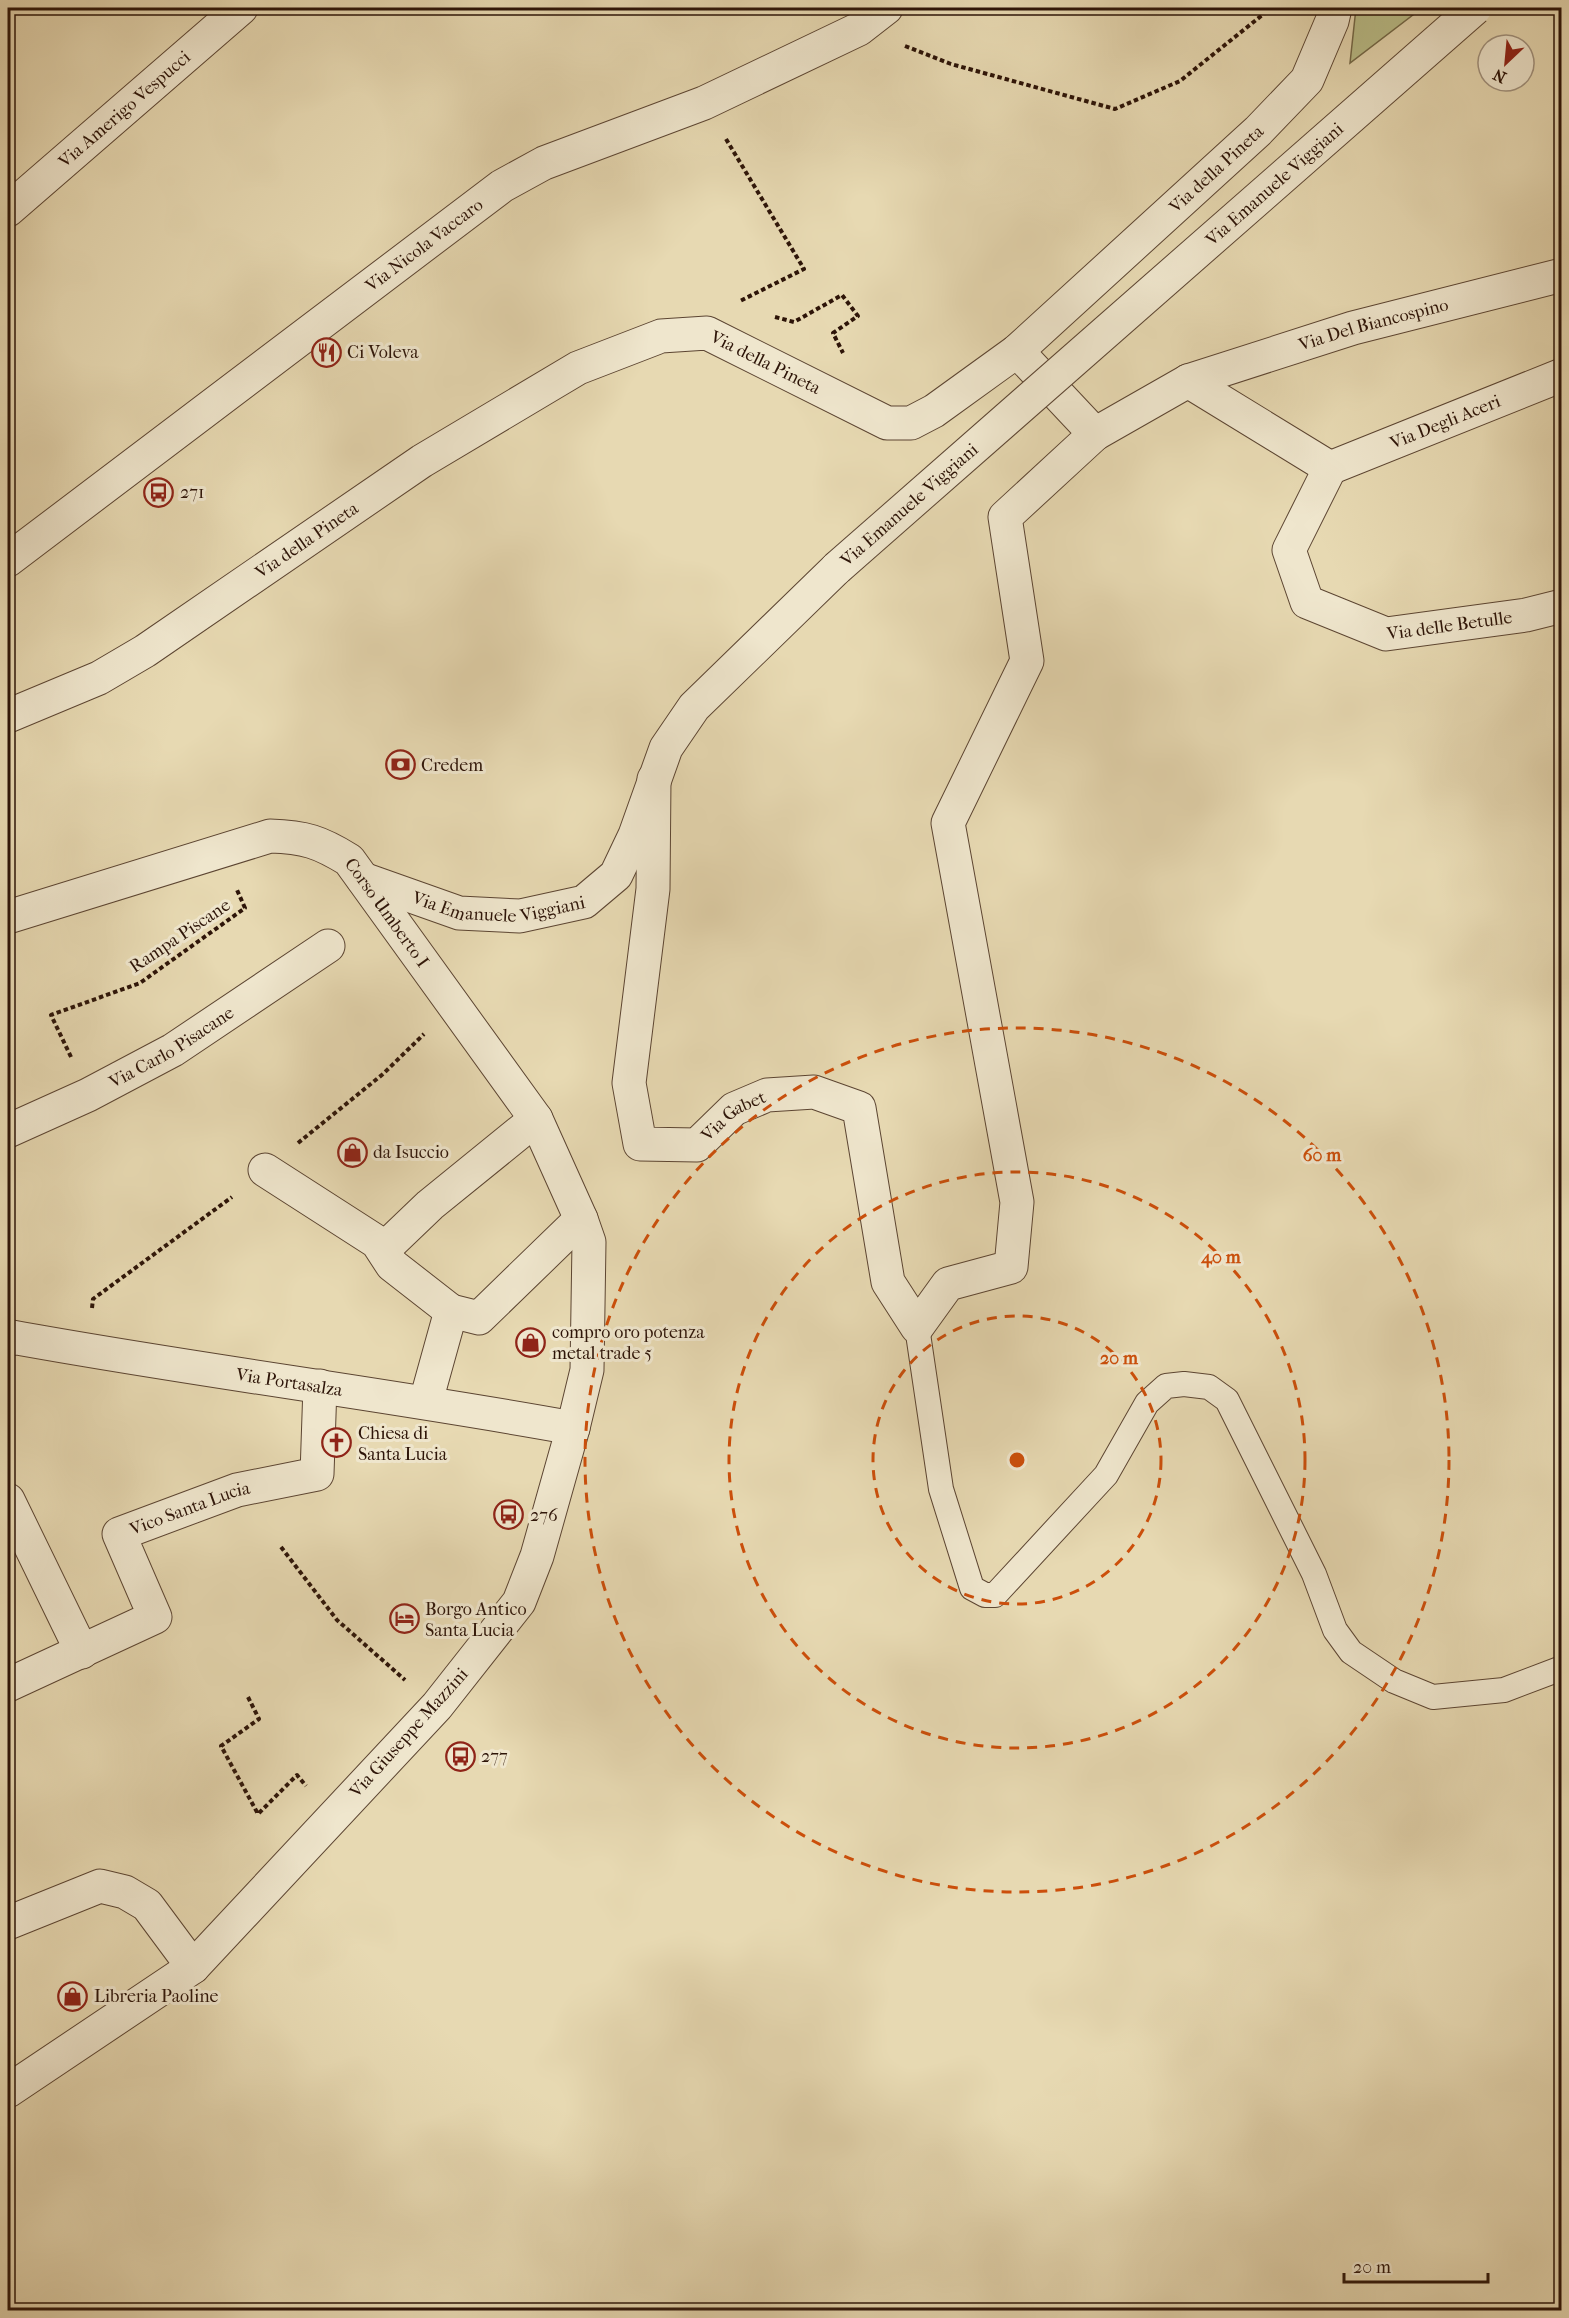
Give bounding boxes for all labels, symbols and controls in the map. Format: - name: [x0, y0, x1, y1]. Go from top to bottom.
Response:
- north arrow: [1476, 33, 1536, 93]
- street label: Via Amerigo Vespucci: [53, 46, 195, 173]
- text: N: [1489, 64, 1509, 87]
- street label: Via Emanuele Viggiani: [1201, 118, 1348, 251]
- street label: Via della Pineta: [1164, 120, 1268, 218]
- street label: Via Nicola Vaccaro: [361, 194, 487, 297]
- street label: Via Del Biancospino: [1295, 294, 1451, 356]
- street label: Via della Pineta: [706, 326, 825, 399]
- restaurant icon: Ci Voleva: [310, 336, 342, 368]
- place label: Ci Voleva: [347, 342, 419, 363]
- street label: Via Degli Aceri: [1386, 390, 1504, 454]
- street label: Via Emanuele Viggiani: [835, 438, 983, 571]
- bus stop icon: 271: [143, 476, 175, 508]
- place label: 271: [180, 482, 204, 503]
- street label: Via della Pineta: [250, 497, 363, 583]
- street label: Via delle Betulle: [1384, 606, 1514, 644]
- bank icon: Credem: [384, 749, 416, 781]
- place label: Credem: [421, 755, 483, 776]
- street label: Corso Umberto I: [340, 854, 434, 971]
- street label: Via Emanuele Viggiani: [409, 886, 587, 927]
- street label: Rampa Piscane: [126, 895, 234, 977]
- street label: Via Carlo Pisacane: [105, 1002, 238, 1093]
- street label: Via Gabet: [696, 1086, 769, 1146]
- shop icon: da Isuccio: [336, 1136, 368, 1168]
- place label: da Isuccio: [373, 1142, 449, 1163]
- text: 60 m: [1303, 1145, 1342, 1166]
- text: 40 m: [1200, 1247, 1242, 1268]
- place label: compro oro potenza metal trade 5: [552, 1322, 705, 1364]
- shop icon: compro oro potenza metal trade 5: [515, 1326, 547, 1358]
- text: 20 m: [1100, 1348, 1139, 1369]
- street label: Via Portasalza: [234, 1363, 345, 1401]
- place label: Chiesa di Santa Lucia: [358, 1423, 448, 1465]
- church icon: Chiesa di Santa Lucia: [321, 1427, 353, 1459]
- centre of rings: [1007, 1450, 1027, 1470]
- street label: Vico Santa Lucia: [126, 1477, 253, 1540]
- bus stop icon: 276: [493, 1499, 525, 1531]
- place label: 276: [530, 1505, 558, 1526]
- place label: Borgo Antico Santa Lucia: [425, 1599, 527, 1641]
- hotel icon: Borgo Antico Santa Lucia: [388, 1603, 420, 1635]
- street label: Via Giuseppe Mazzini: [345, 1663, 473, 1803]
- bus stop icon: 277: [444, 1740, 476, 1772]
- place label: 277: [481, 1746, 508, 1767]
- shop icon: Libreria Paoline: [57, 1980, 89, 2012]
- place label: Libreria Paoline: [94, 1986, 219, 2007]
- scale bar: [1344, 2246, 1488, 2284]
- text: 20 m: [1353, 2257, 1391, 2278]

